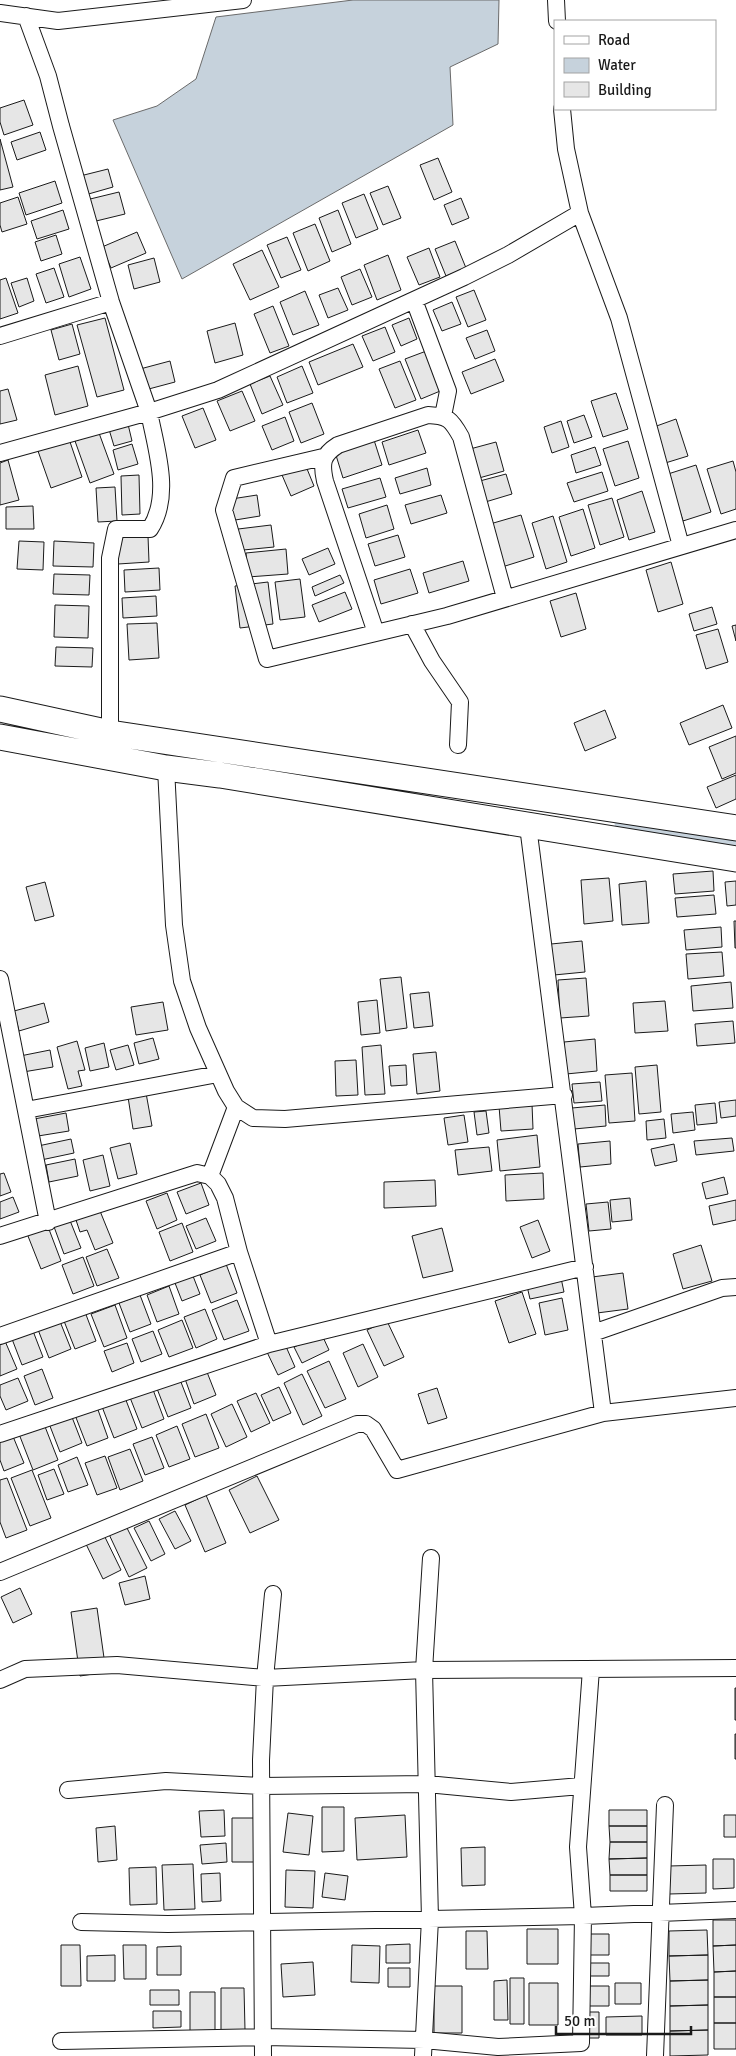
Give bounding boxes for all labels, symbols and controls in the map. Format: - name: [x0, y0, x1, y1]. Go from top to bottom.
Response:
- legend: [554, 20, 716, 110]
- text: Road: [598, 31, 630, 49]
- text: Water: [598, 56, 636, 74]
- text: Building: [598, 81, 652, 99]
- scale bar: [556, 2004, 691, 2036]
- text: 50 m: [564, 2012, 595, 2030]

